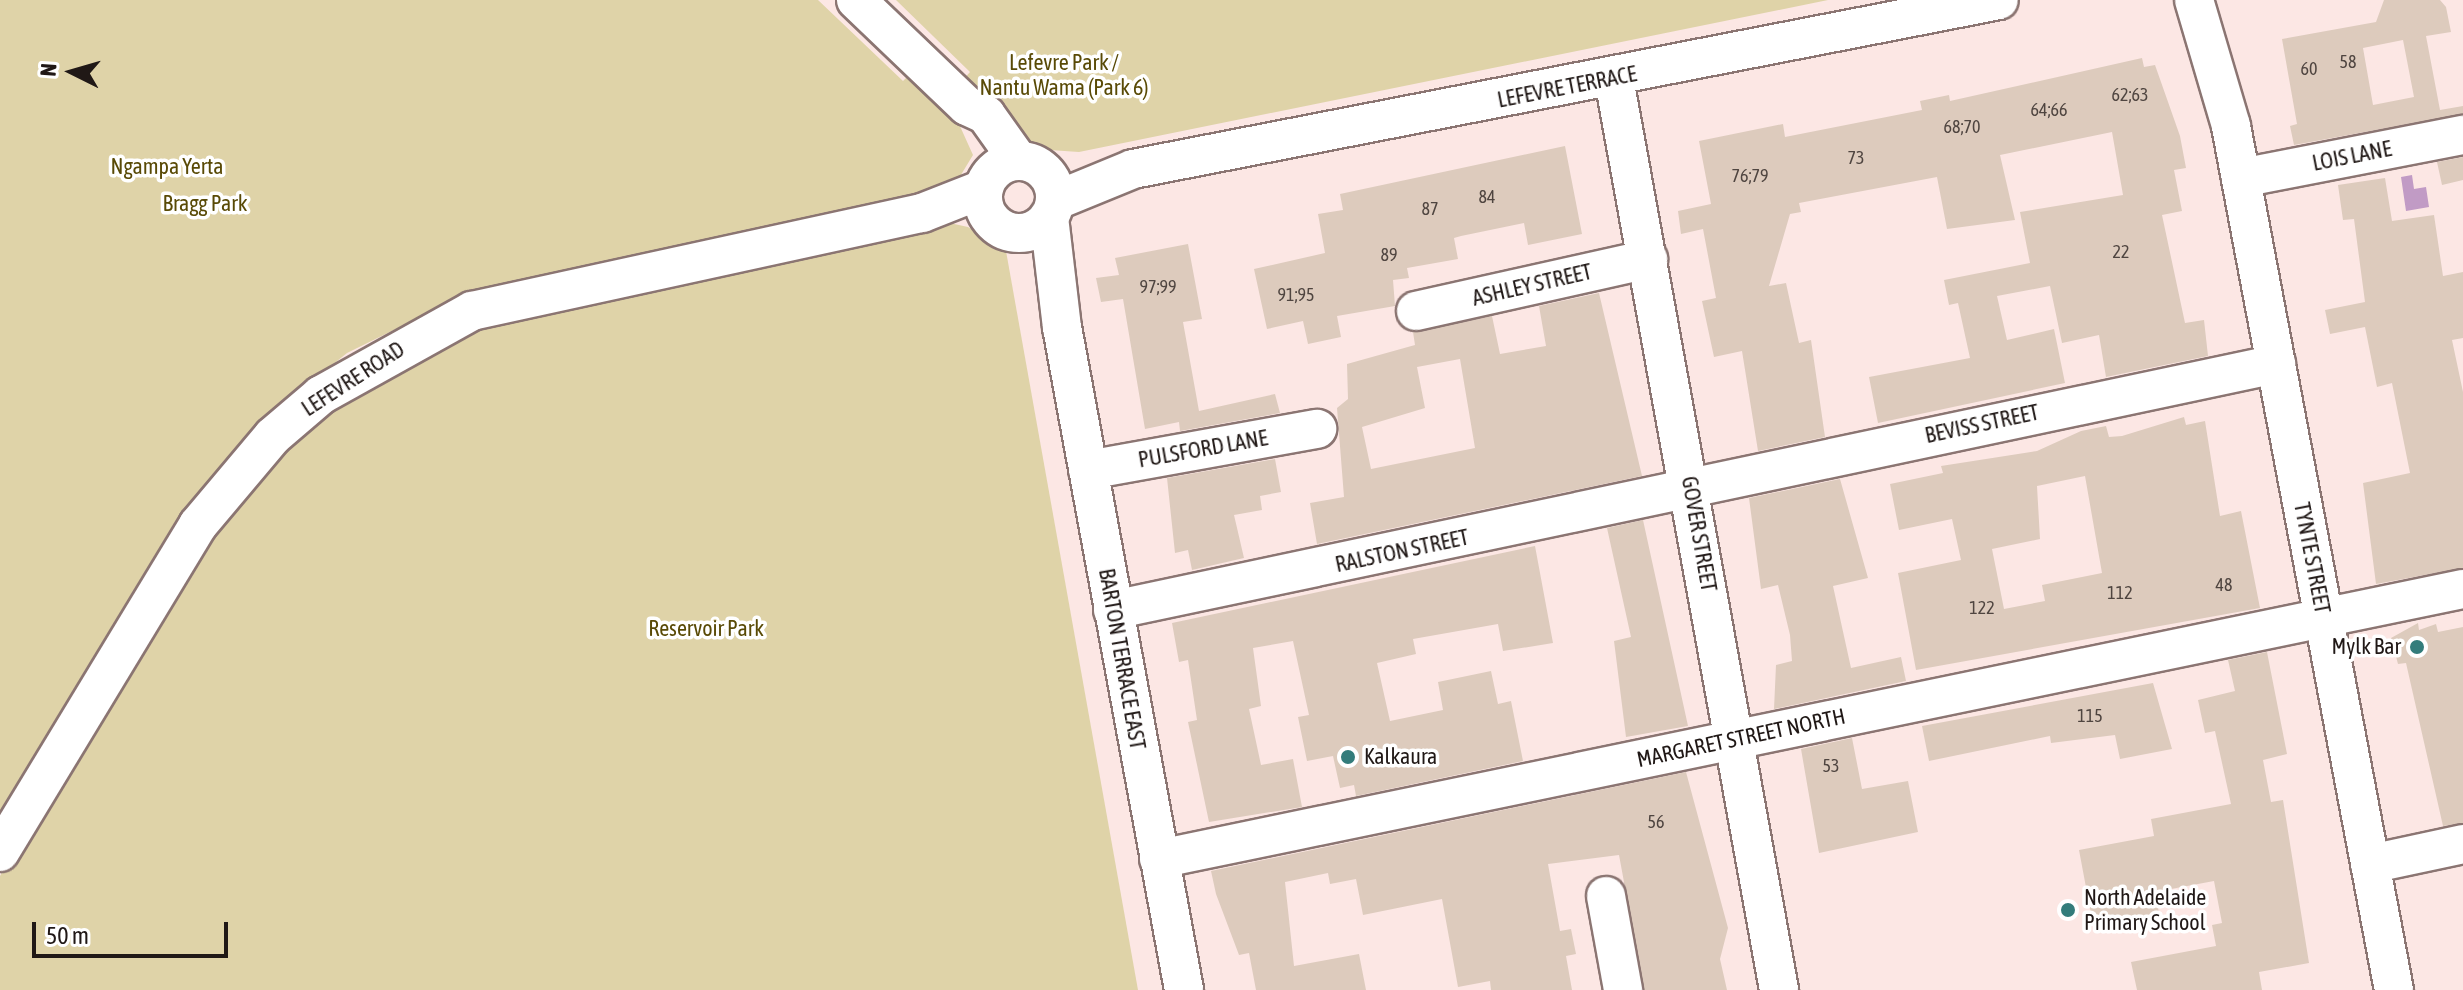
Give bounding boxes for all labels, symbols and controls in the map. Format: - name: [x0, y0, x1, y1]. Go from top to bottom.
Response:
- north arrow: [32, 32, 112, 112]
- park label: Lefevre Park / Nantu Wama (Park 6): [979, 49, 1149, 100]
- house number: 58: [2340, 51, 2356, 73]
- house number: 60: [2301, 58, 2317, 80]
- street label: LEFEVRE TERRACE: [1495, 61, 1639, 113]
- text: N: [35, 62, 62, 78]
- house number: 62;63: [2111, 84, 2149, 106]
- house number: 64;66: [2030, 99, 2068, 121]
- house number: 68;70: [1943, 116, 1981, 138]
- street label: LOIS LANE: [2310, 135, 2394, 177]
- house number: 73: [1848, 147, 1864, 169]
- park label: Ngampa Yerta: [110, 154, 224, 180]
- house number: 76;79: [1731, 165, 1769, 187]
- house number: 84: [1479, 186, 1495, 208]
- park label: Bragg Park: [163, 191, 247, 217]
- house number: 87: [1422, 198, 1438, 220]
- house number: 22: [2113, 241, 2129, 263]
- house number: 89: [1381, 244, 1397, 266]
- street label: ASHLEY STREET: [1470, 258, 1594, 312]
- house number: 97;99: [1139, 276, 1177, 298]
- house number: 91;95: [1277, 284, 1315, 306]
- street label: LEFEVRE ROAD: [297, 336, 409, 422]
- street label: BEVISS STREET: [1923, 399, 2041, 449]
- street label: PULSFORD LANE: [1136, 425, 1270, 473]
- street label: GOVER STREET: [1676, 474, 1722, 594]
- street label: TYNTE STREET: [2288, 500, 2336, 616]
- street label: RALSTON STREET: [1333, 524, 1471, 578]
- street label: BARTON TERRACE EAST: [1093, 566, 1151, 752]
- house number: 48: [2216, 574, 2232, 596]
- house number: 112: [2107, 582, 2133, 604]
- house number: 122: [1969, 597, 1995, 619]
- park label: Reservoir Park: [648, 616, 764, 642]
- place label: Mylk Bar: [2332, 634, 2401, 660]
- marker: Mylk Bar: [2408, 638, 2426, 656]
- street label: MARGARET STREET NORTH: [1634, 703, 1848, 773]
- house number: 115: [2077, 705, 2103, 727]
- place label: Kalkaura: [1364, 744, 1437, 770]
- marker: Kalkaura: [1339, 748, 1357, 766]
- house number: 53: [1823, 755, 1839, 777]
- house number: 56: [1648, 811, 1664, 833]
- place label: North Adelaide Primary School: [2084, 884, 2206, 936]
- marker: North Adelaide Primary School: [2059, 901, 2077, 919]
- scale bar: [36, 906, 232, 956]
- text: 50 m: [46, 922, 89, 949]

